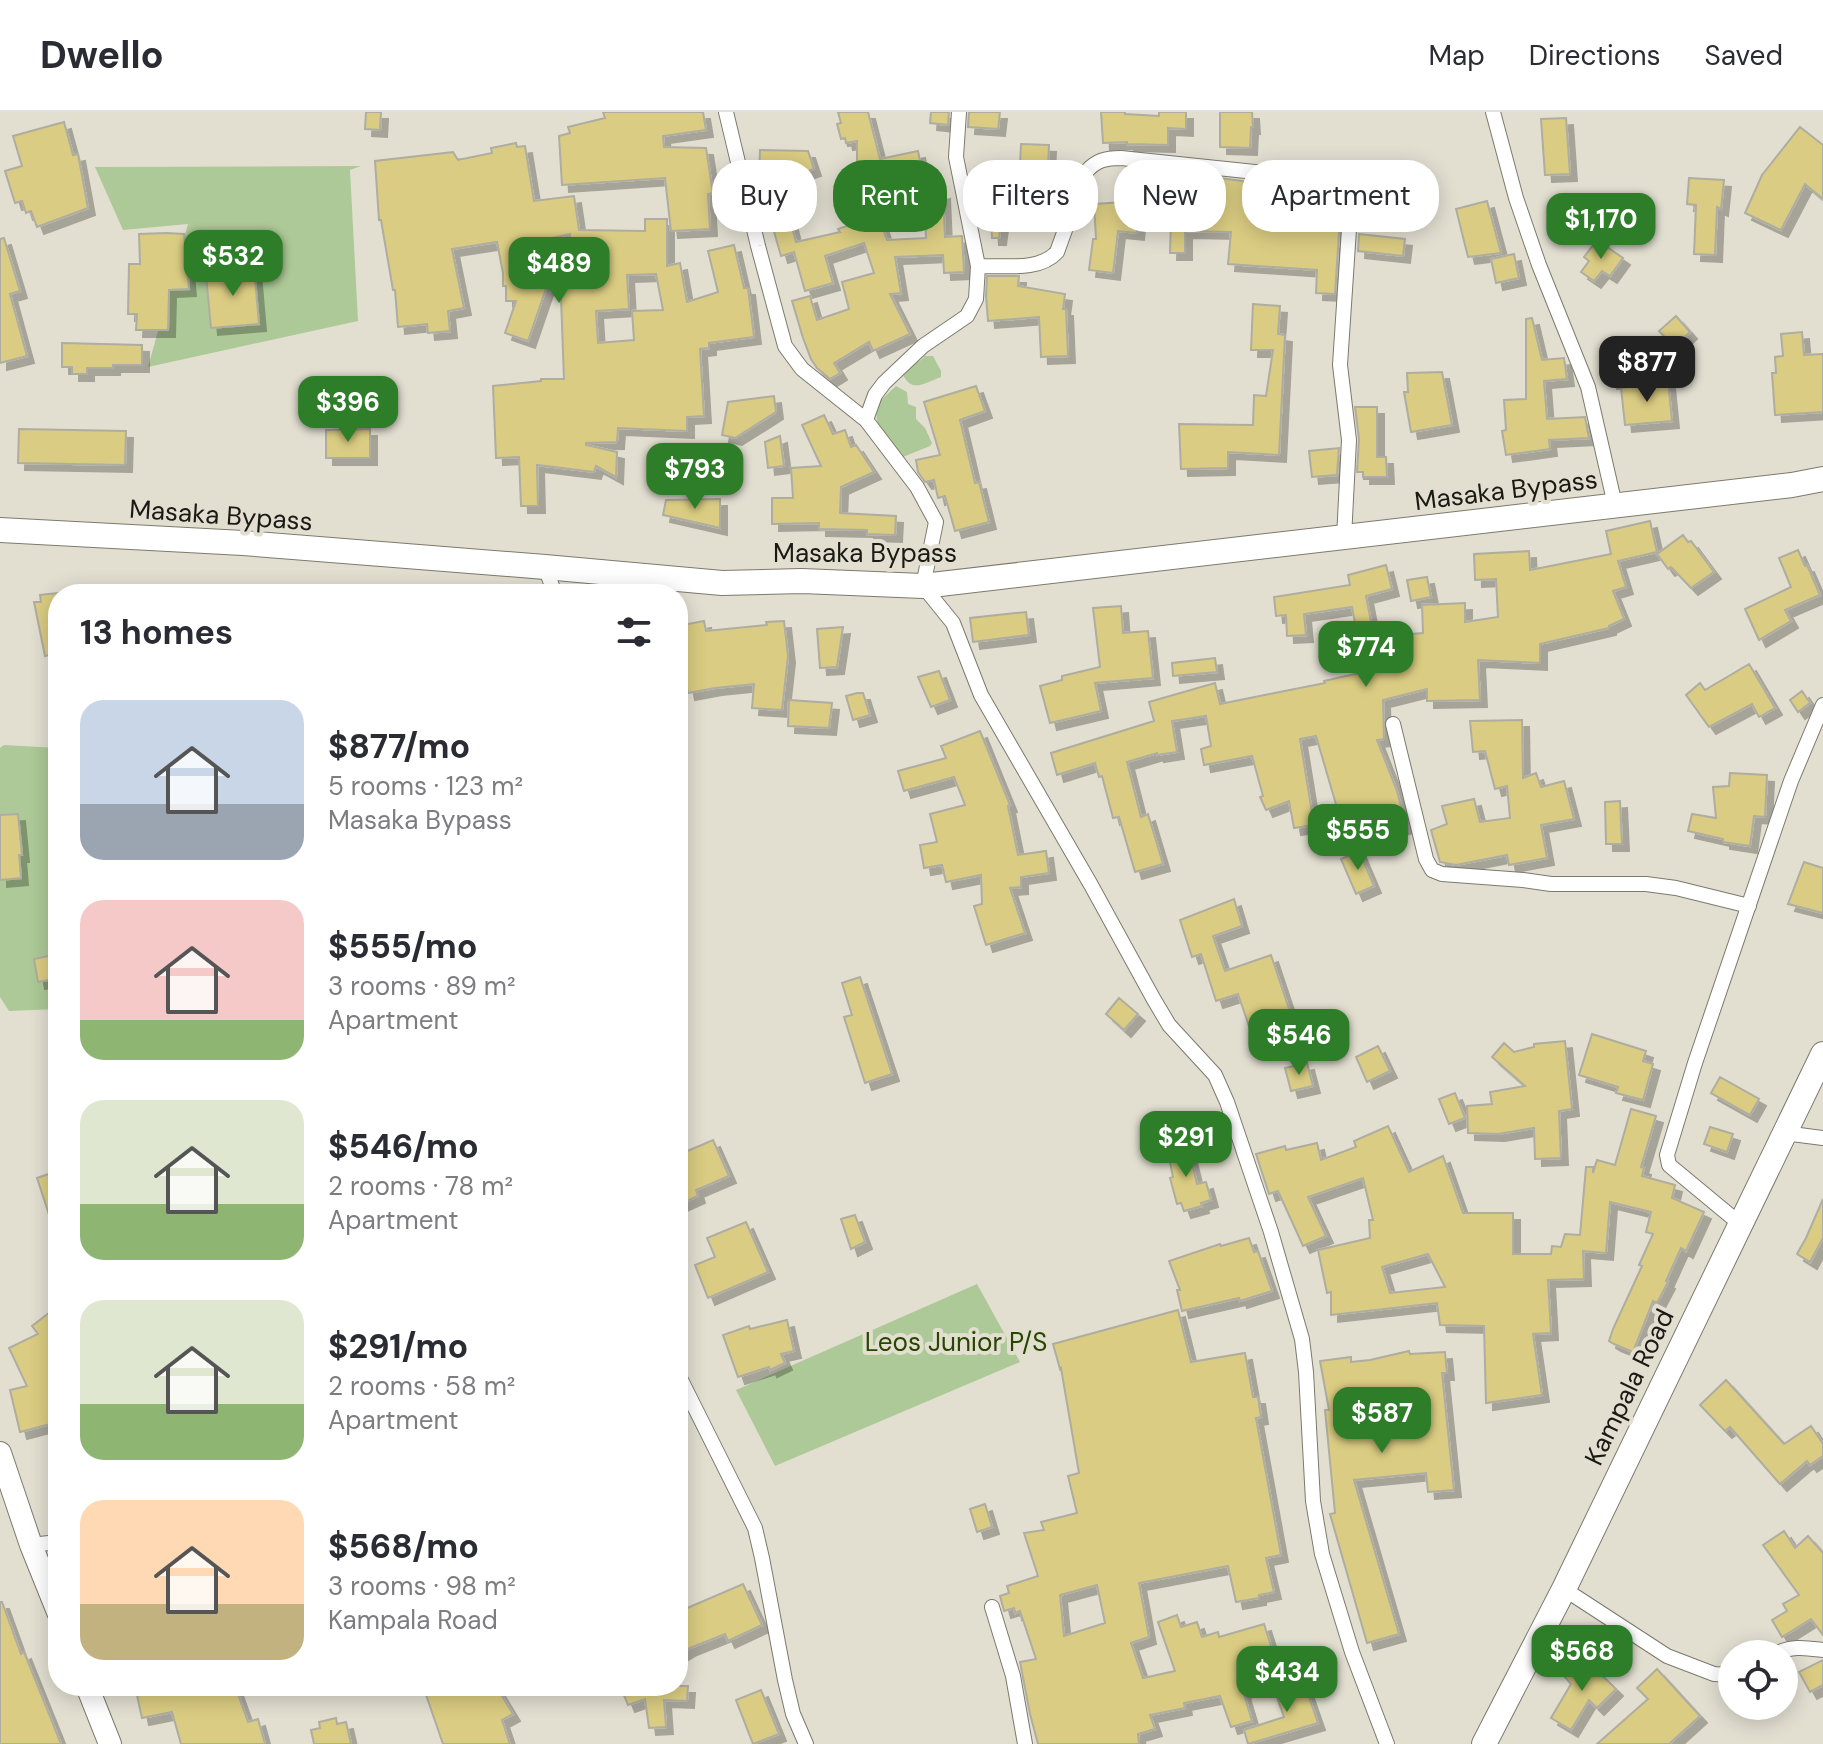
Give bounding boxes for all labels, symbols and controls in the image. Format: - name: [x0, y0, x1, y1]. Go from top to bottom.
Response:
- text: Dwello: [40, 30, 164, 80]
- text: Map: [1428, 37, 1485, 74]
- text: Directions: [1529, 37, 1661, 74]
- text: Saved: [1705, 37, 1783, 74]
- chip: Buy: [712, 160, 817, 232]
- chip: Rent: [833, 160, 947, 232]
- chip: Filters: [963, 160, 1098, 232]
- chip: New: [1114, 160, 1226, 232]
- chip: Apartment: [1242, 160, 1439, 232]
- pin: $1,170: [1536, 193, 1666, 261]
- text: $1,170: [1564, 202, 1638, 236]
- pin: $532: [186, 230, 280, 298]
- pin: $489: [512, 237, 606, 305]
- text: $532: [202, 239, 264, 273]
- text: $489: [527, 246, 591, 280]
- pin: $877: [1600, 336, 1694, 404]
- text: $877: [1617, 345, 1677, 379]
- pin: $396: [301, 376, 395, 444]
- text: $396: [316, 385, 380, 419]
- pin: $793: [648, 443, 742, 511]
- text: $793: [664, 452, 726, 486]
- street label: Masaka Bypass: [1413, 462, 1599, 518]
- street label: Masaka Bypass: [128, 492, 314, 538]
- street label: Masaka Bypass: [773, 536, 957, 570]
- text: 13 homes: [80, 610, 233, 655]
- icon: filters: [612, 610, 656, 654]
- pin: $774: [1319, 621, 1413, 689]
- text: $774: [1336, 630, 1396, 664]
- text: $877/mo: [328, 724, 470, 769]
- icon: home: [144, 732, 240, 828]
- text: 5 rooms · 123 m²: [328, 769, 523, 803]
- text: Masaka Bypass: [328, 803, 512, 837]
- pin: $555: [1311, 804, 1405, 872]
- text: $555: [1326, 813, 1390, 847]
- text: $555/mo: [328, 924, 478, 969]
- icon: home: [144, 932, 240, 1028]
- text: 3 rooms · 89 m²: [328, 969, 516, 1003]
- text: Apartment: [328, 1003, 459, 1037]
- pin: $546: [1252, 1009, 1346, 1077]
- text: $546: [1266, 1018, 1332, 1052]
- pin: $291: [1139, 1111, 1233, 1179]
- text: $291: [1158, 1120, 1214, 1154]
- text: $546/mo: [328, 1124, 479, 1169]
- icon: home: [144, 1132, 240, 1228]
- text: 2 rooms · 78 m²: [328, 1169, 513, 1203]
- text: Apartment: [328, 1203, 459, 1237]
- street label: Kampala Road: [1577, 1303, 1681, 1471]
- text: $291/mo: [328, 1324, 468, 1369]
- park label: Leos Junior P/S: [865, 1325, 1047, 1359]
- icon: home: [144, 1332, 240, 1428]
- text: 2 rooms · 58 m²: [328, 1369, 515, 1403]
- pin: $587: [1335, 1387, 1429, 1455]
- text: $587: [1351, 1396, 1413, 1430]
- text: Apartment: [328, 1403, 459, 1437]
- text: $568/mo: [328, 1524, 479, 1569]
- icon: home: [144, 1532, 240, 1628]
- text: 3 rooms · 98 m²: [328, 1569, 516, 1603]
- text: Kampala Road: [328, 1603, 498, 1637]
- pin: $568: [1535, 1625, 1629, 1693]
- text: $568: [1550, 1634, 1614, 1668]
- map controls: [1718, 1640, 1798, 1720]
- button: locate: [1718, 1640, 1798, 1720]
- pin: $434: [1240, 1646, 1334, 1714]
- text: $434: [1254, 1655, 1320, 1689]

